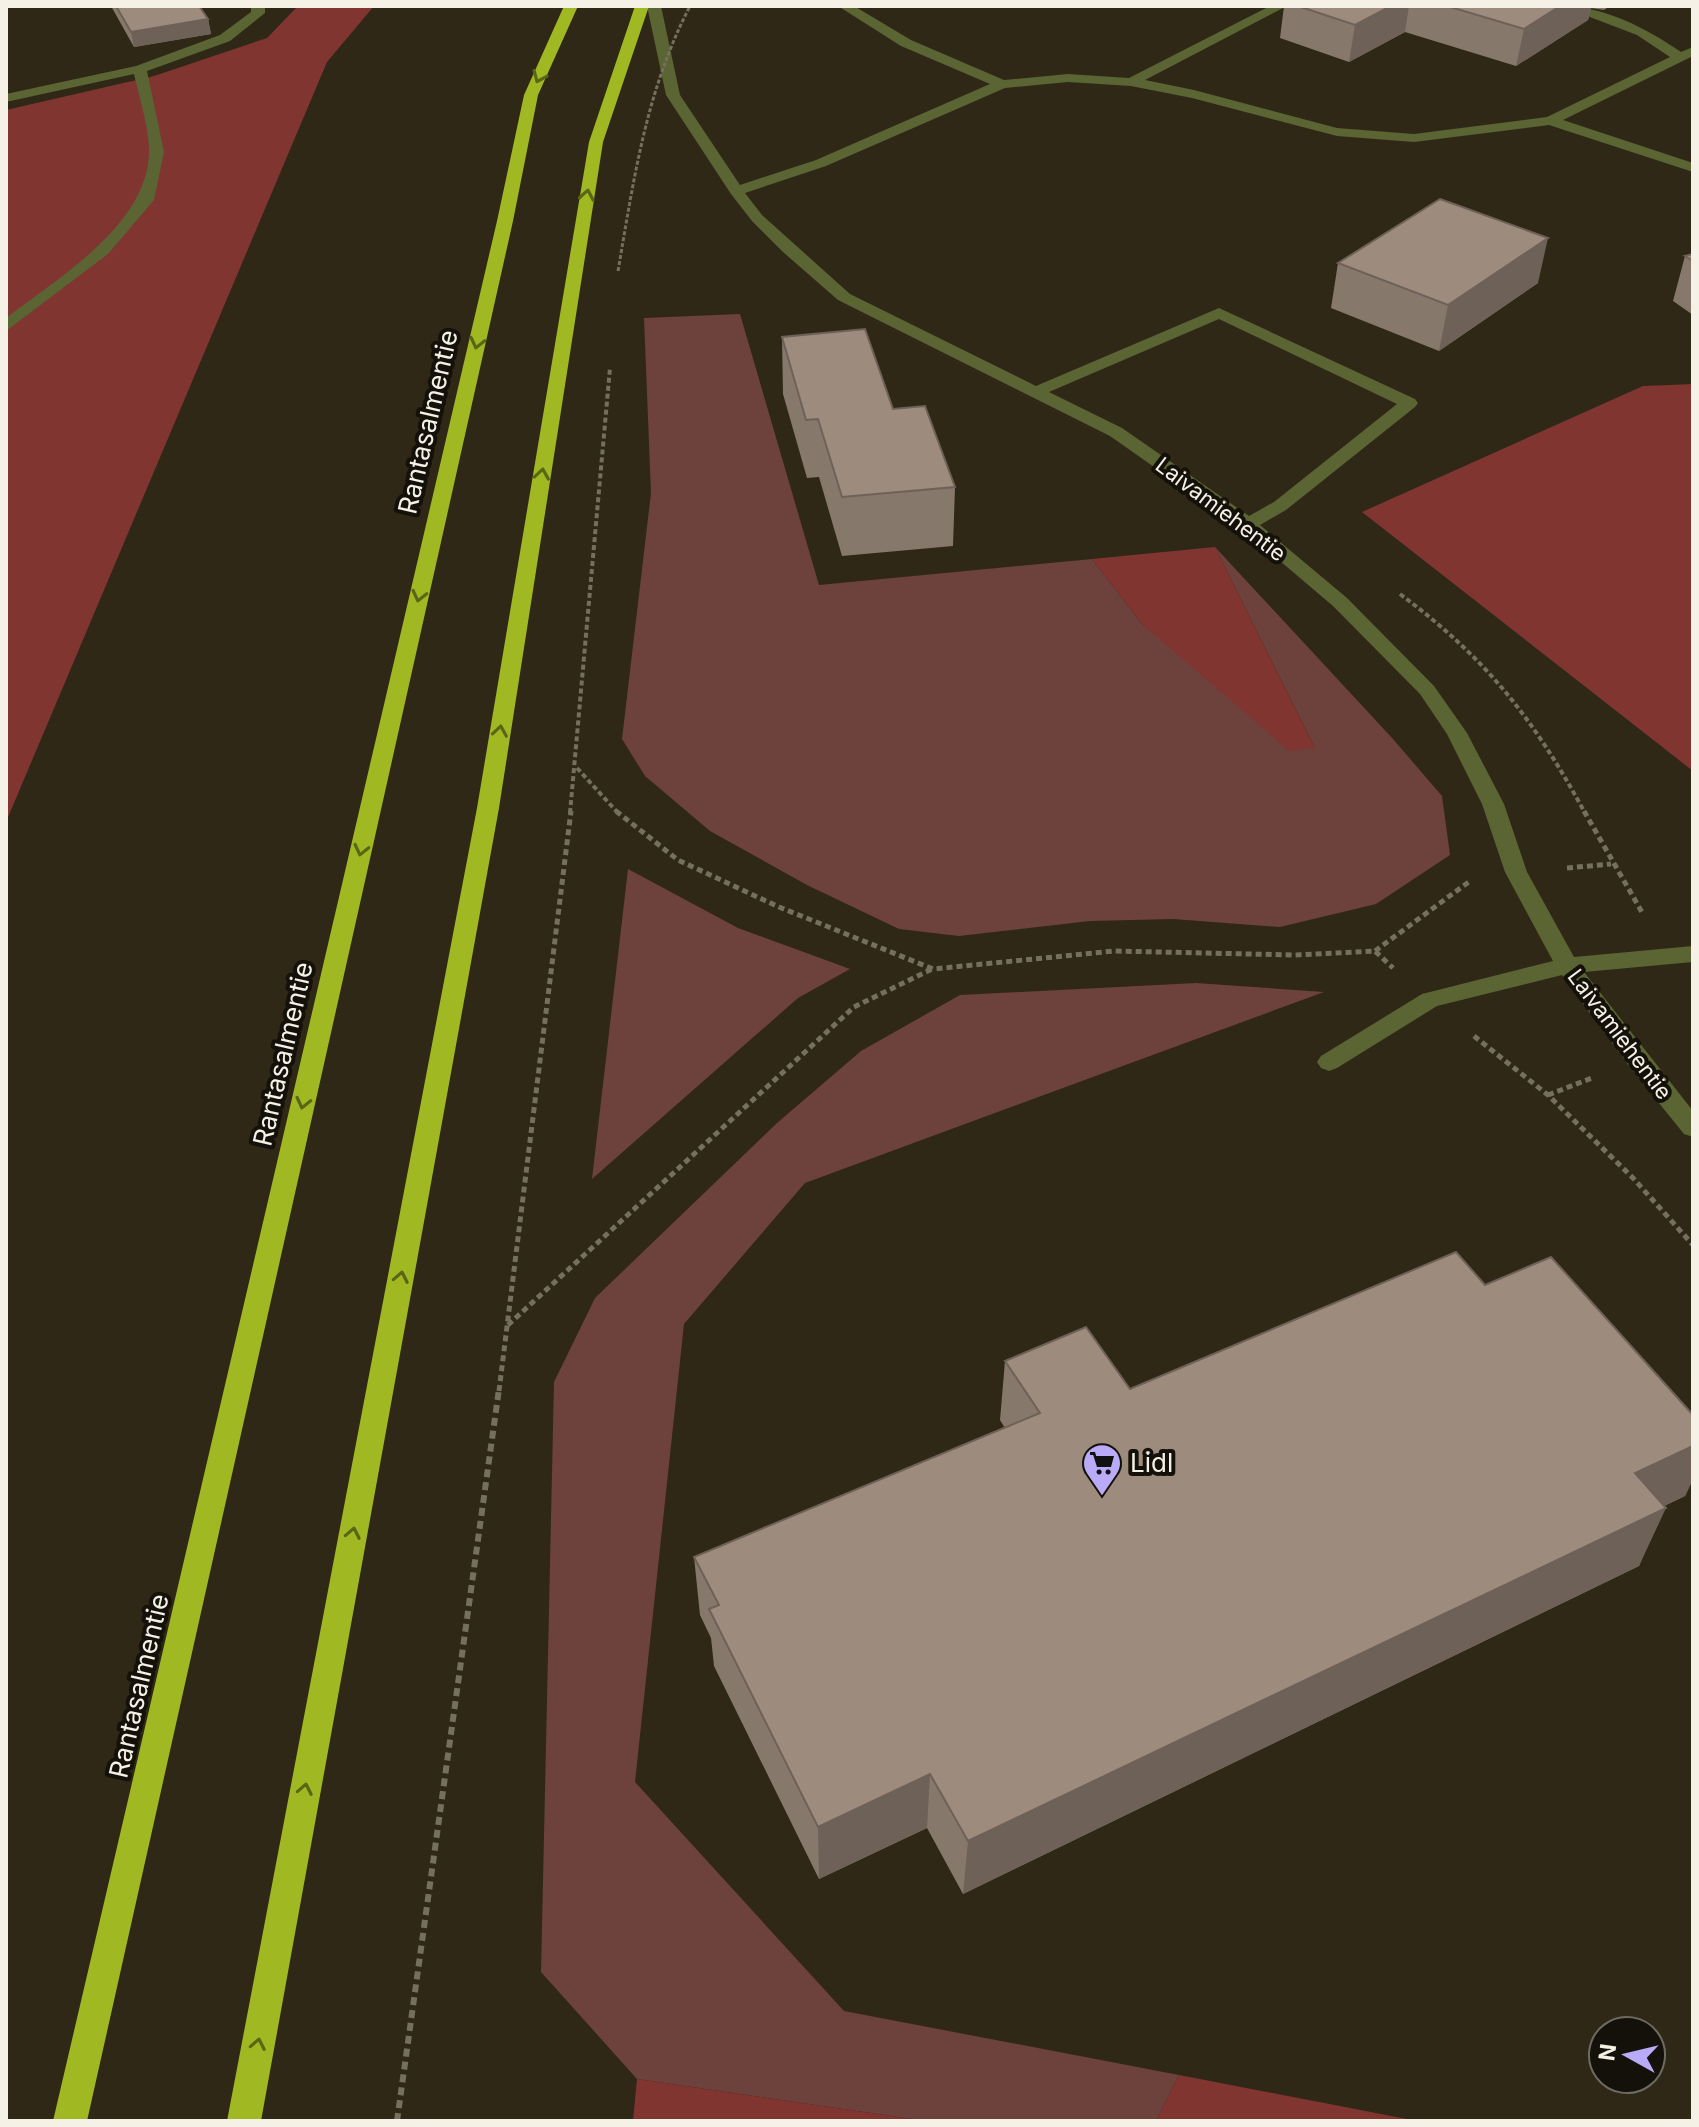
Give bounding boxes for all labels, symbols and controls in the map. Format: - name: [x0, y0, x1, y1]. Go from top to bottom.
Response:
- one-way arrow: [532, 69, 548, 83]
- one-way arrow: [578, 189, 595, 202]
- street label: Rantasalmentie: [391, 327, 464, 517]
- one-way arrow: [469, 335, 486, 349]
- street label: Laivamiehentie: [1151, 452, 1291, 566]
- one-way arrow: [533, 468, 550, 481]
- one-way arrow: [411, 589, 428, 602]
- one-way arrow: [491, 724, 508, 738]
- one-way arrow: [353, 842, 370, 856]
- street label: Rantasalmentie: [246, 959, 319, 1149]
- street label: Laivamiehentie: [1563, 964, 1677, 1104]
- one-way arrow: [295, 1096, 312, 1109]
- one-way arrow: [391, 1271, 408, 1284]
- supermarket icon: Lidl: [1081, 1442, 1123, 1497]
- place label: Lidl: [1130, 1447, 1173, 1478]
- one-way arrow: [344, 1527, 361, 1540]
- street label: Rantasalmentie: [102, 1591, 175, 1781]
- one-way arrow: [296, 1782, 313, 1795]
- north arrow: [1587, 2015, 1667, 2095]
- one-way arrow: [248, 2038, 265, 2051]
- text: N: [1593, 2042, 1621, 2062]

